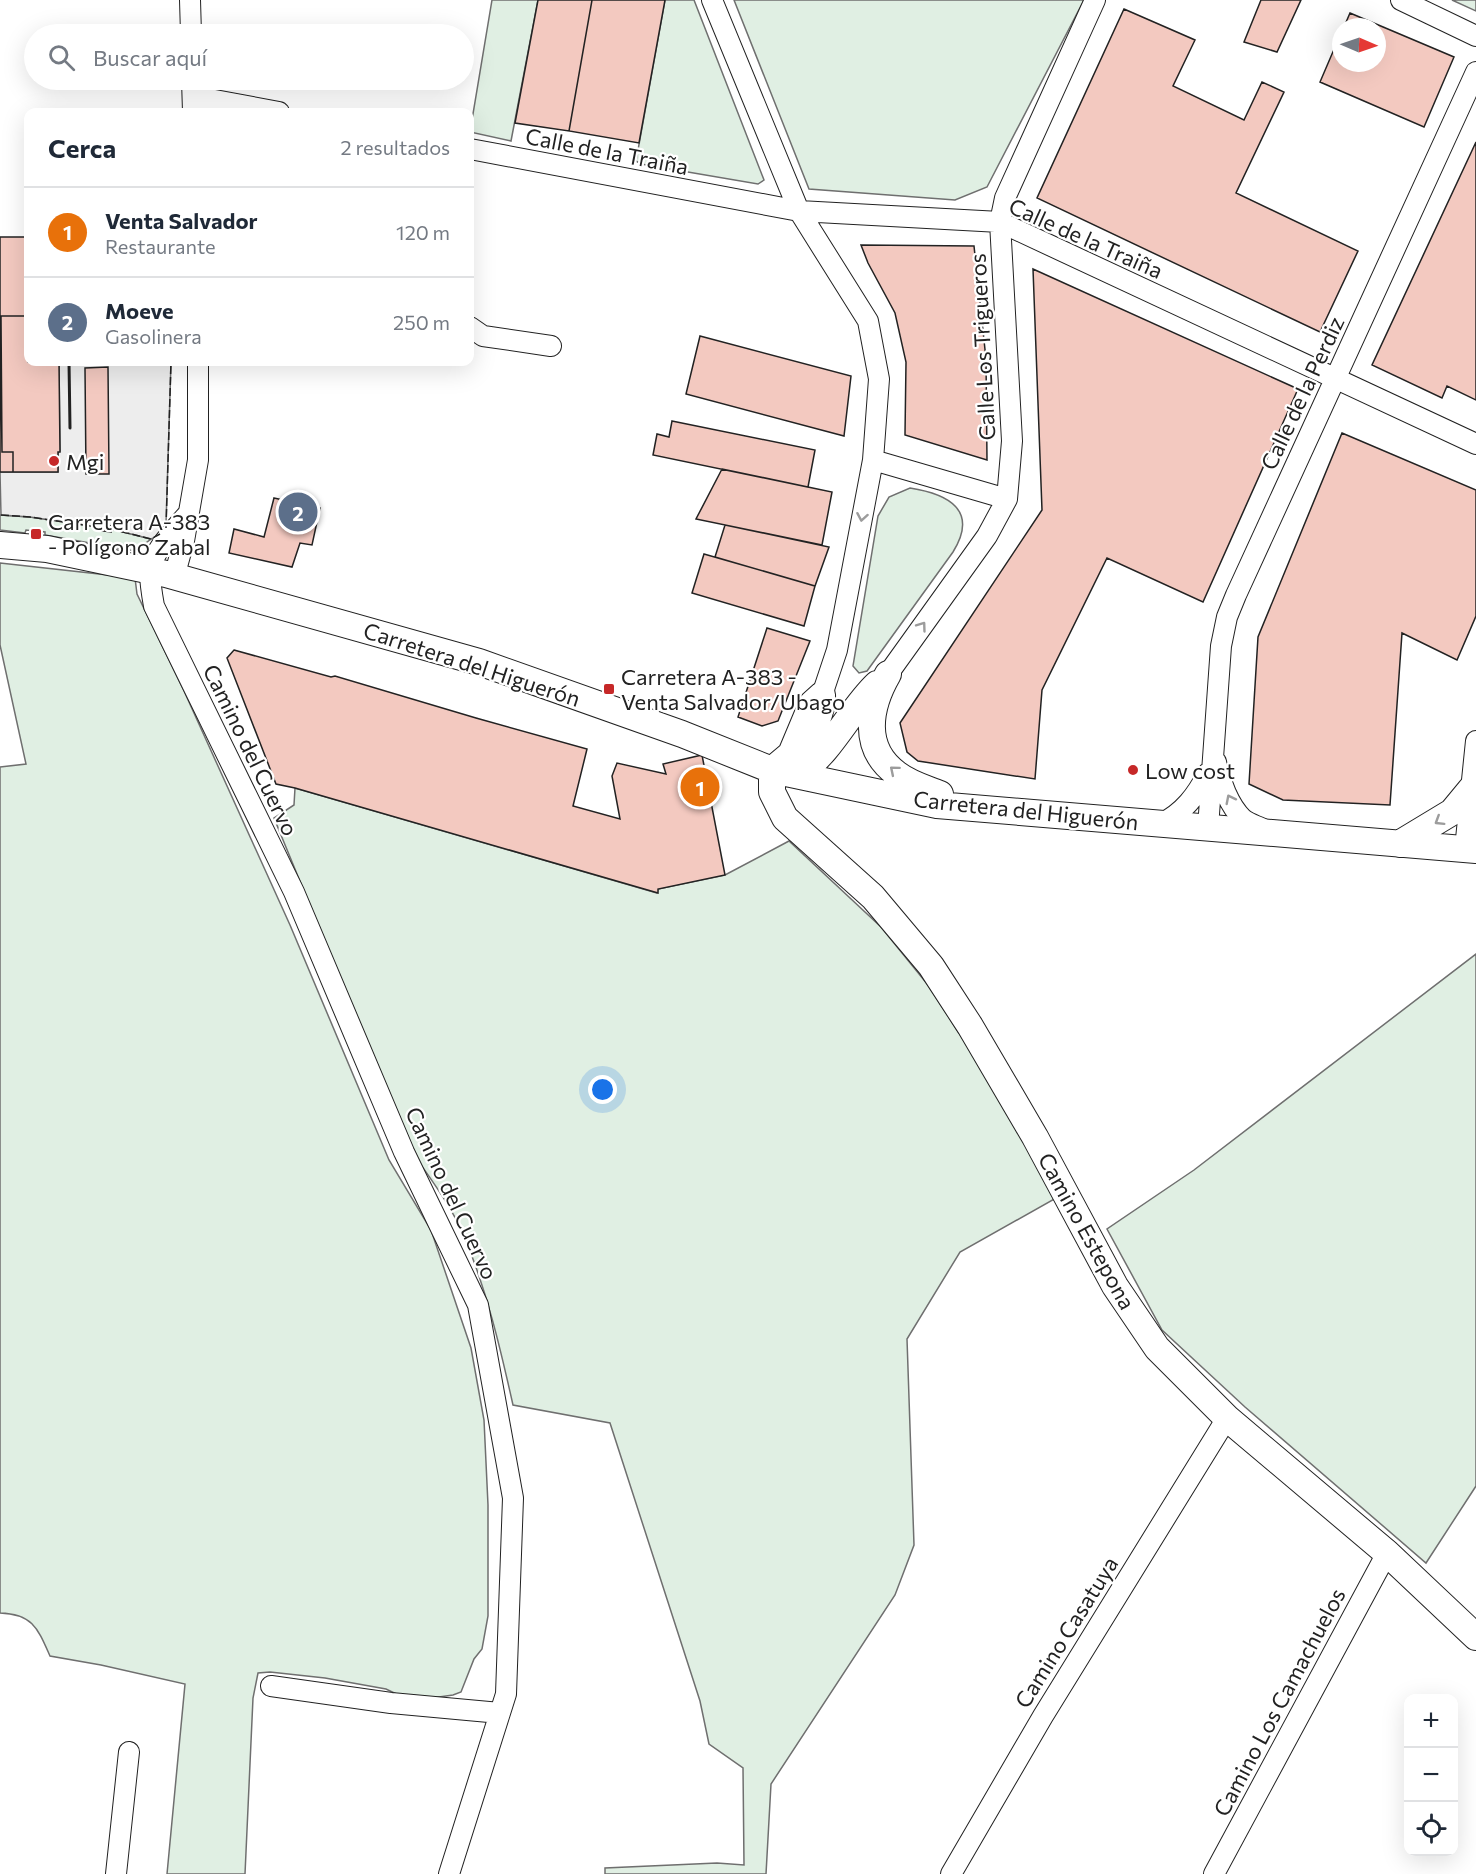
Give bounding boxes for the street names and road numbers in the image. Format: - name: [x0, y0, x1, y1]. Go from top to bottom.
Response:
- street label: Calle de la Traiña: [523, 122, 691, 180]
- street label: Calle de la Traiña: [1005, 192, 1167, 284]
- street label: Calle Los Trigueros: [964, 253, 1000, 441]
- street label: Calle de la Perdiz: [1255, 312, 1349, 474]
- street label: Carretera del Higuerón: [360, 616, 584, 712]
- street label: Camino del Cuervo: [198, 660, 304, 840]
- street label: Carretera del Higuerón: [912, 785, 1140, 835]
- street label: Camino del Cuervo: [400, 1102, 504, 1284]
- street label: Camino Estepona: [1033, 1148, 1141, 1314]
- street label: Camino Casatuya: [1009, 1551, 1123, 1713]
- street label: Camino Los Camachuelos: [1207, 1583, 1351, 1821]

